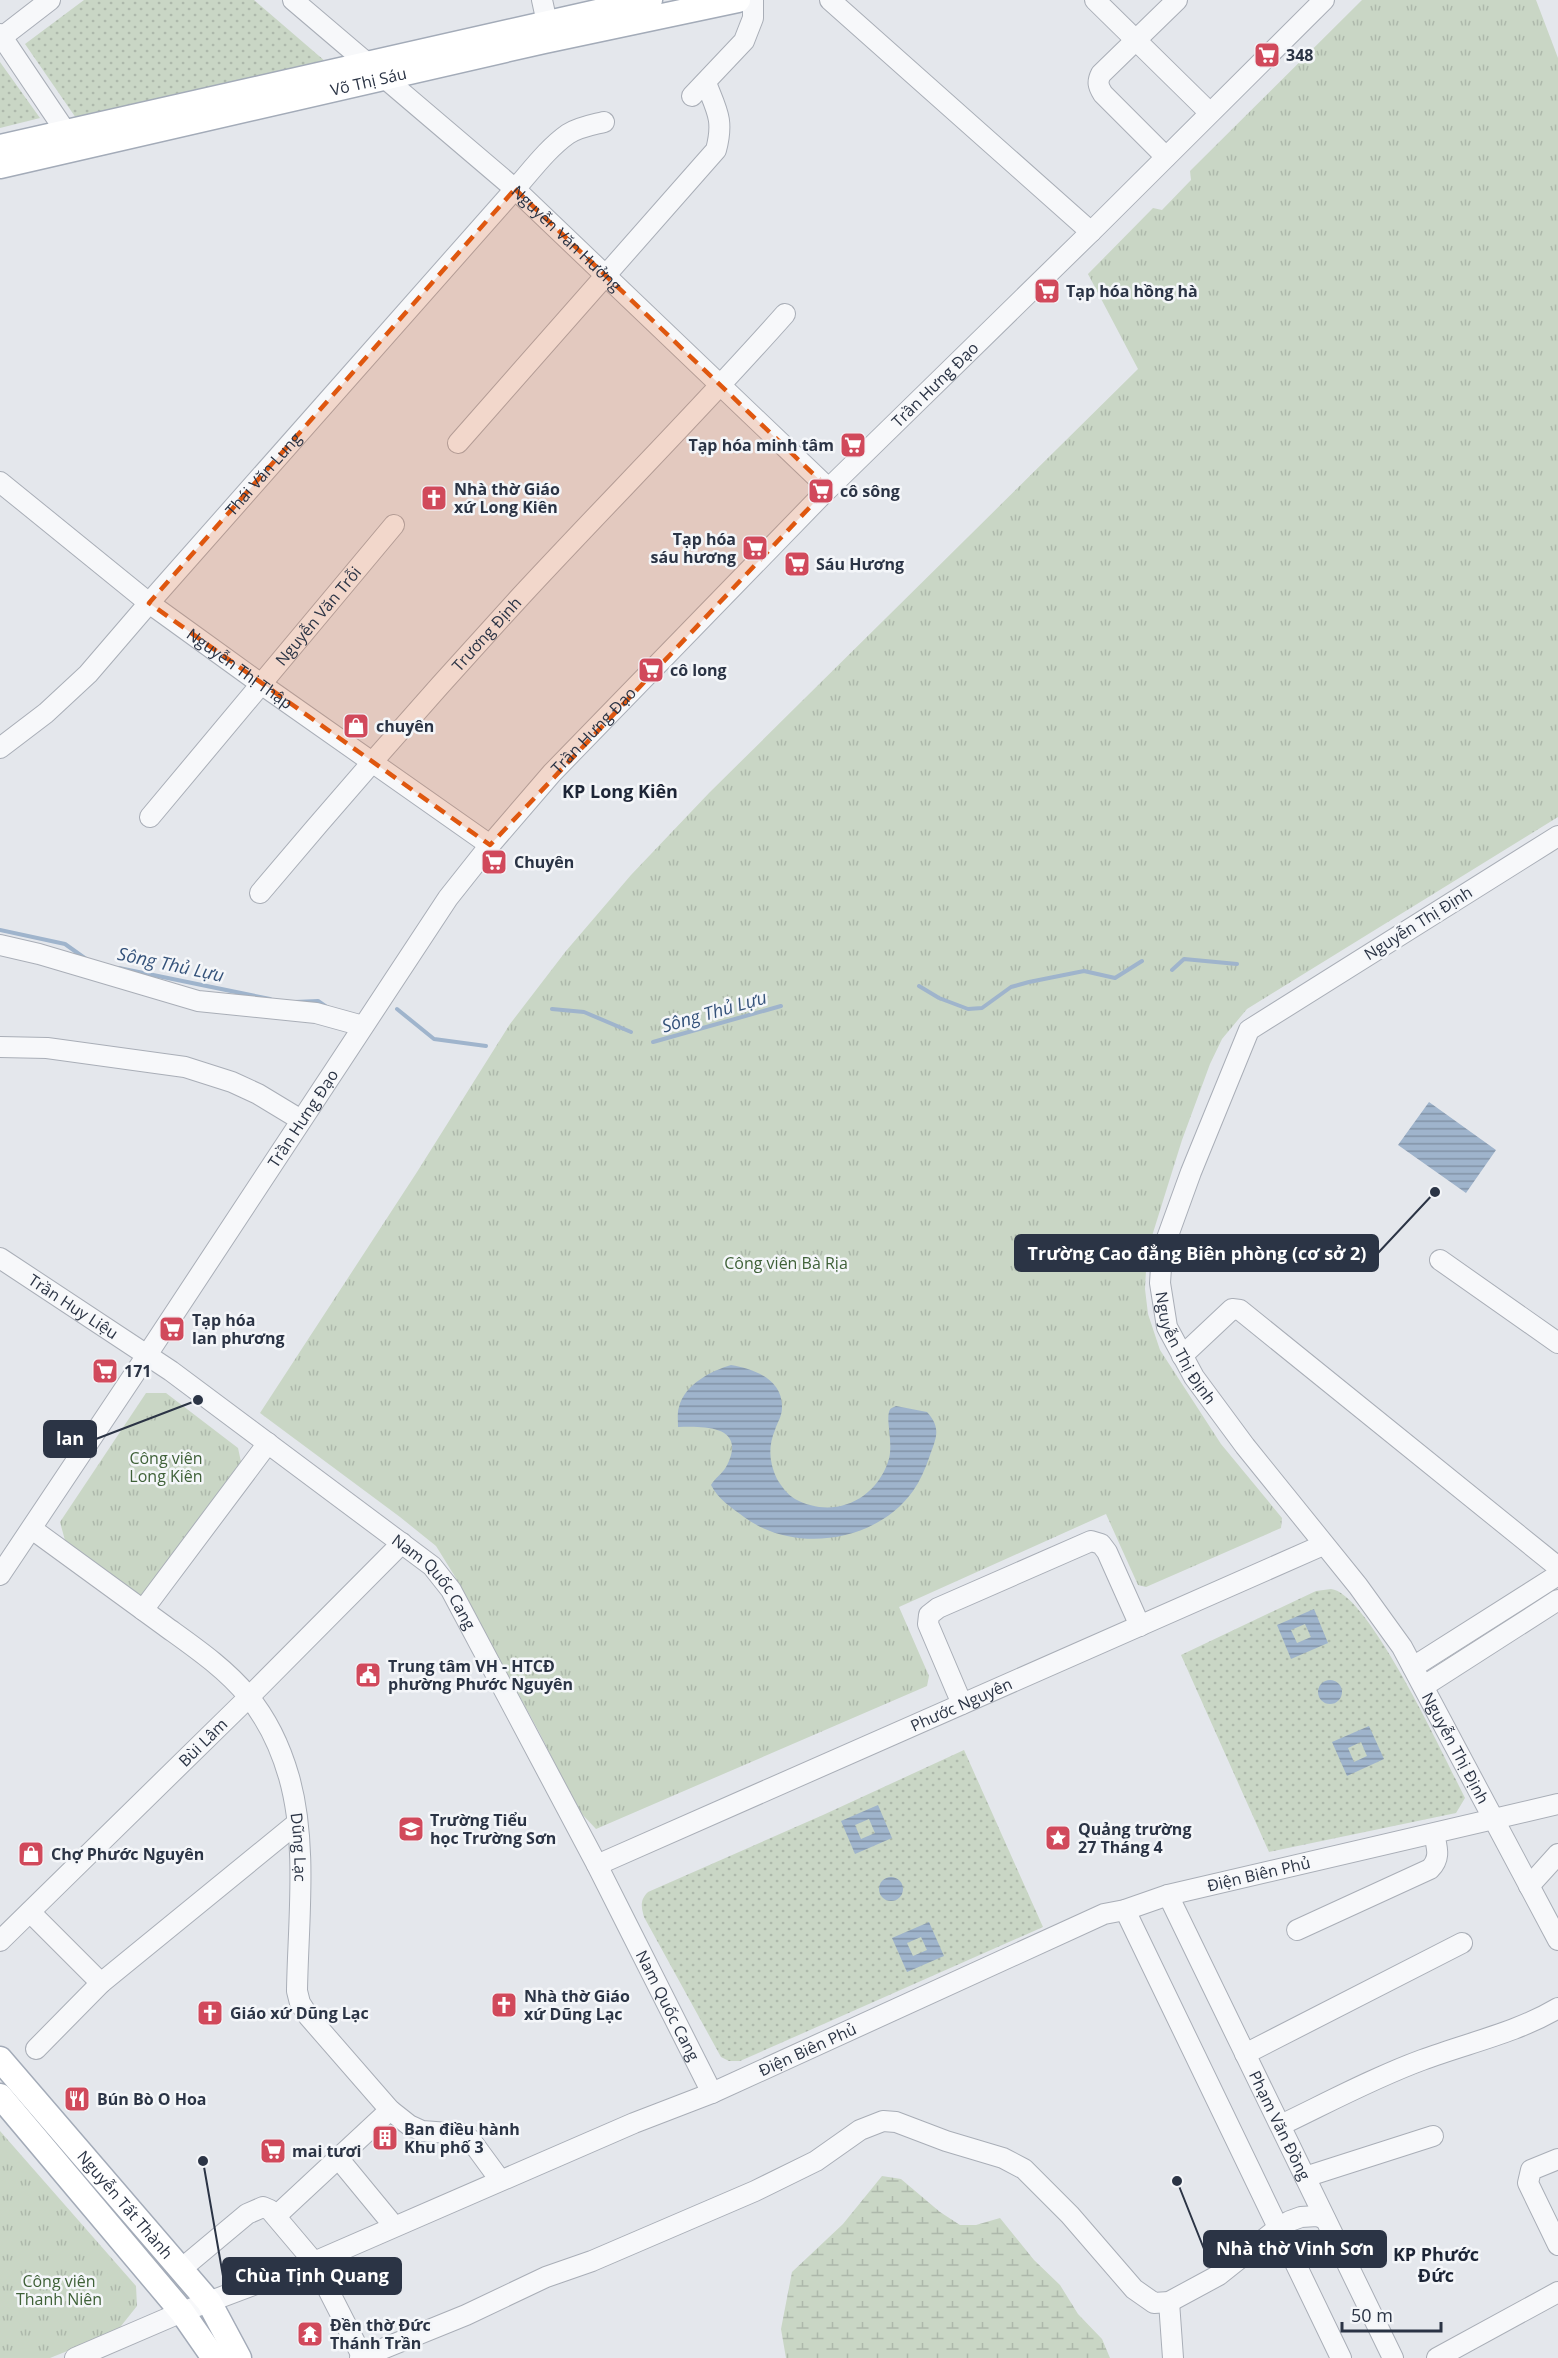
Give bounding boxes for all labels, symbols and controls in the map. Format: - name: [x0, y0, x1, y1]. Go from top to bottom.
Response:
- supermarket icon: 348: [1252, 40, 1282, 70]
- place label: 348: [1286, 44, 1313, 66]
- street label: Võ Thị Sáu: [328, 62, 409, 101]
- street label: Nguyễn Văn Hưởng: [507, 180, 627, 296]
- supermarket icon: Tạp hóa hồng hà: [1032, 276, 1062, 306]
- place label: Tạp hóa hồng hà: [1066, 280, 1198, 302]
- street label: Trần Hưng Đạo: [887, 337, 983, 432]
- street label: Thái Văn Lung: [220, 427, 306, 520]
- supermarket icon: Tạp hóa minh tâm: [838, 430, 868, 460]
- place label: Tạp hóa minh tâm: [688, 434, 834, 456]
- supermarket icon: cô sông: [806, 476, 836, 506]
- place label: Nhà thờ Giáo xứ Long Kiên: [454, 478, 560, 518]
- place label: cô sông: [840, 480, 900, 502]
- church icon: Nhà thờ Giáo xứ Long Kiên: [419, 483, 449, 513]
- place label: Tạp hóa sáu hương: [651, 528, 736, 568]
- supermarket icon: Tạp hóa sáu hương: [740, 533, 770, 563]
- supermarket icon: Sáu Hương: [782, 549, 812, 579]
- place label: Sáu Hương: [816, 553, 904, 575]
- street label: Nguyễn Văn Trỗi: [270, 562, 366, 670]
- street label: Trương Định: [447, 592, 526, 676]
- street label: Nguyễn Thị Thập: [182, 623, 297, 714]
- supermarket icon: cô long: [636, 655, 666, 685]
- place label: cô long: [670, 659, 727, 681]
- street label: Trần Hưng Đạo: [546, 682, 641, 779]
- shop icon: chuyên: [341, 711, 371, 741]
- place label: chuyên: [376, 715, 434, 737]
- district label: KP Long Kiên: [562, 779, 678, 803]
- supermarket icon: Chuyên: [479, 847, 509, 877]
- place label: Chuyên: [514, 851, 574, 873]
- street label: Nguyễn Thị Định: [1360, 881, 1476, 965]
- water label: Sông Thủ Lựu: [116, 941, 226, 987]
- water label: Sông Thủ Lựu: [659, 985, 769, 1037]
- street label: Trần Hưng Đạo: [263, 1065, 343, 1172]
- callout: Trường Cao đẳng Biên phòng (cơ sở 2): [1015, 1235, 1378, 1271]
- text: Trường Cao đẳng Biên phòng (cơ sở 2): [1028, 1241, 1366, 1265]
- park label: Công viên Bà Rịa: [724, 1252, 848, 1274]
- street label: Trần Huy Liệu: [24, 1269, 123, 1344]
- street label: Nguyễn Thị Định: [1151, 1290, 1221, 1408]
- place label: Tạp hóa lan phương: [192, 1309, 284, 1349]
- supermarket icon: Tạp hóa lan phương: [157, 1314, 187, 1344]
- supermarket icon: 171: [90, 1356, 120, 1386]
- place label: 171: [124, 1360, 151, 1382]
- callout: lan: [44, 1421, 96, 1457]
- text: lan: [56, 1426, 84, 1450]
- park label: Công viên Long Kiên: [129, 1447, 203, 1487]
- street label: Nam Quốc Cang: [388, 1529, 481, 1634]
- place label: Trung tâm VH - HTCĐ phường Phước Nguyên: [388, 1655, 573, 1695]
- public building icon: Trung tâm VH - HTCĐ phường Phước Nguyên: [353, 1660, 383, 1690]
- street label: Phước Nguyên: [907, 1672, 1016, 1737]
- street label: Nguyễn Thị Định: [1417, 1688, 1494, 1808]
- street label: Bùi Lâm: [174, 1713, 232, 1771]
- place label: Trường Tiểu học Trường Sơn: [430, 1809, 556, 1849]
- street label: Dũng Lạc: [286, 1811, 312, 1882]
- school or university icon: Trường Tiểu học Trường Sơn: [396, 1814, 426, 1844]
- place label: Quảng trường 27 Tháng 4: [1078, 1818, 1191, 1858]
- place icon: Quảng trường 27 Tháng 4: [1043, 1823, 1073, 1853]
- shop icon: Chợ Phước Nguyên: [16, 1839, 46, 1869]
- place label: Chợ Phước Nguyên: [51, 1843, 204, 1865]
- street label: Điện Biên Phủ: [1205, 1851, 1312, 1897]
- street label: Nam Quốc Cang: [631, 1946, 705, 2065]
- place label: Nhà thờ Giáo xứ Dũng Lạc: [524, 1985, 630, 2025]
- church icon: Nhà thờ Giáo xứ Dũng Lạc: [489, 1990, 519, 2020]
- church icon: Giáo xứ Dũng Lạc: [195, 1998, 225, 2028]
- place label: Giáo xứ Dũng Lạc: [230, 2002, 369, 2024]
- street label: Điện Biên Phủ: [755, 2018, 860, 2081]
- street label: Phạm Văn Đồng: [1244, 2067, 1316, 2184]
- restaurant icon: Bún Bò O Hoa: [62, 2084, 92, 2114]
- place label: Bún Bò O Hoa: [97, 2088, 206, 2110]
- place label: Ban điều hành Khu phố 3: [404, 2118, 520, 2158]
- building icon: Ban điều hành Khu phố 3: [370, 2123, 400, 2153]
- supermarket icon: mai tươi: [258, 2136, 288, 2166]
- place label: mai tươi: [292, 2140, 361, 2162]
- street label: Nguyễn Tất Thành: [72, 2146, 178, 2263]
- callout: Nhà thờ Vinh Sơn: [1204, 2231, 1386, 2267]
- text: Nhà thờ Vinh Sơn: [1216, 2236, 1374, 2260]
- district label: KP Phước Đức: [1393, 2242, 1479, 2287]
- callout: Chùa Tịnh Quang: [223, 2258, 401, 2294]
- text: Chùa Tịnh Quang: [235, 2263, 389, 2287]
- park label: Công viên Thanh Niên: [16, 2270, 102, 2310]
- scale bar: [1342, 2295, 1441, 2333]
- text: 50 m: [1351, 2303, 1393, 2327]
- place label: Đền thờ Đức Thánh Trần: [330, 2314, 431, 2354]
- temple icon: Đền thờ Đức Thánh Trần: [295, 2319, 325, 2349]

